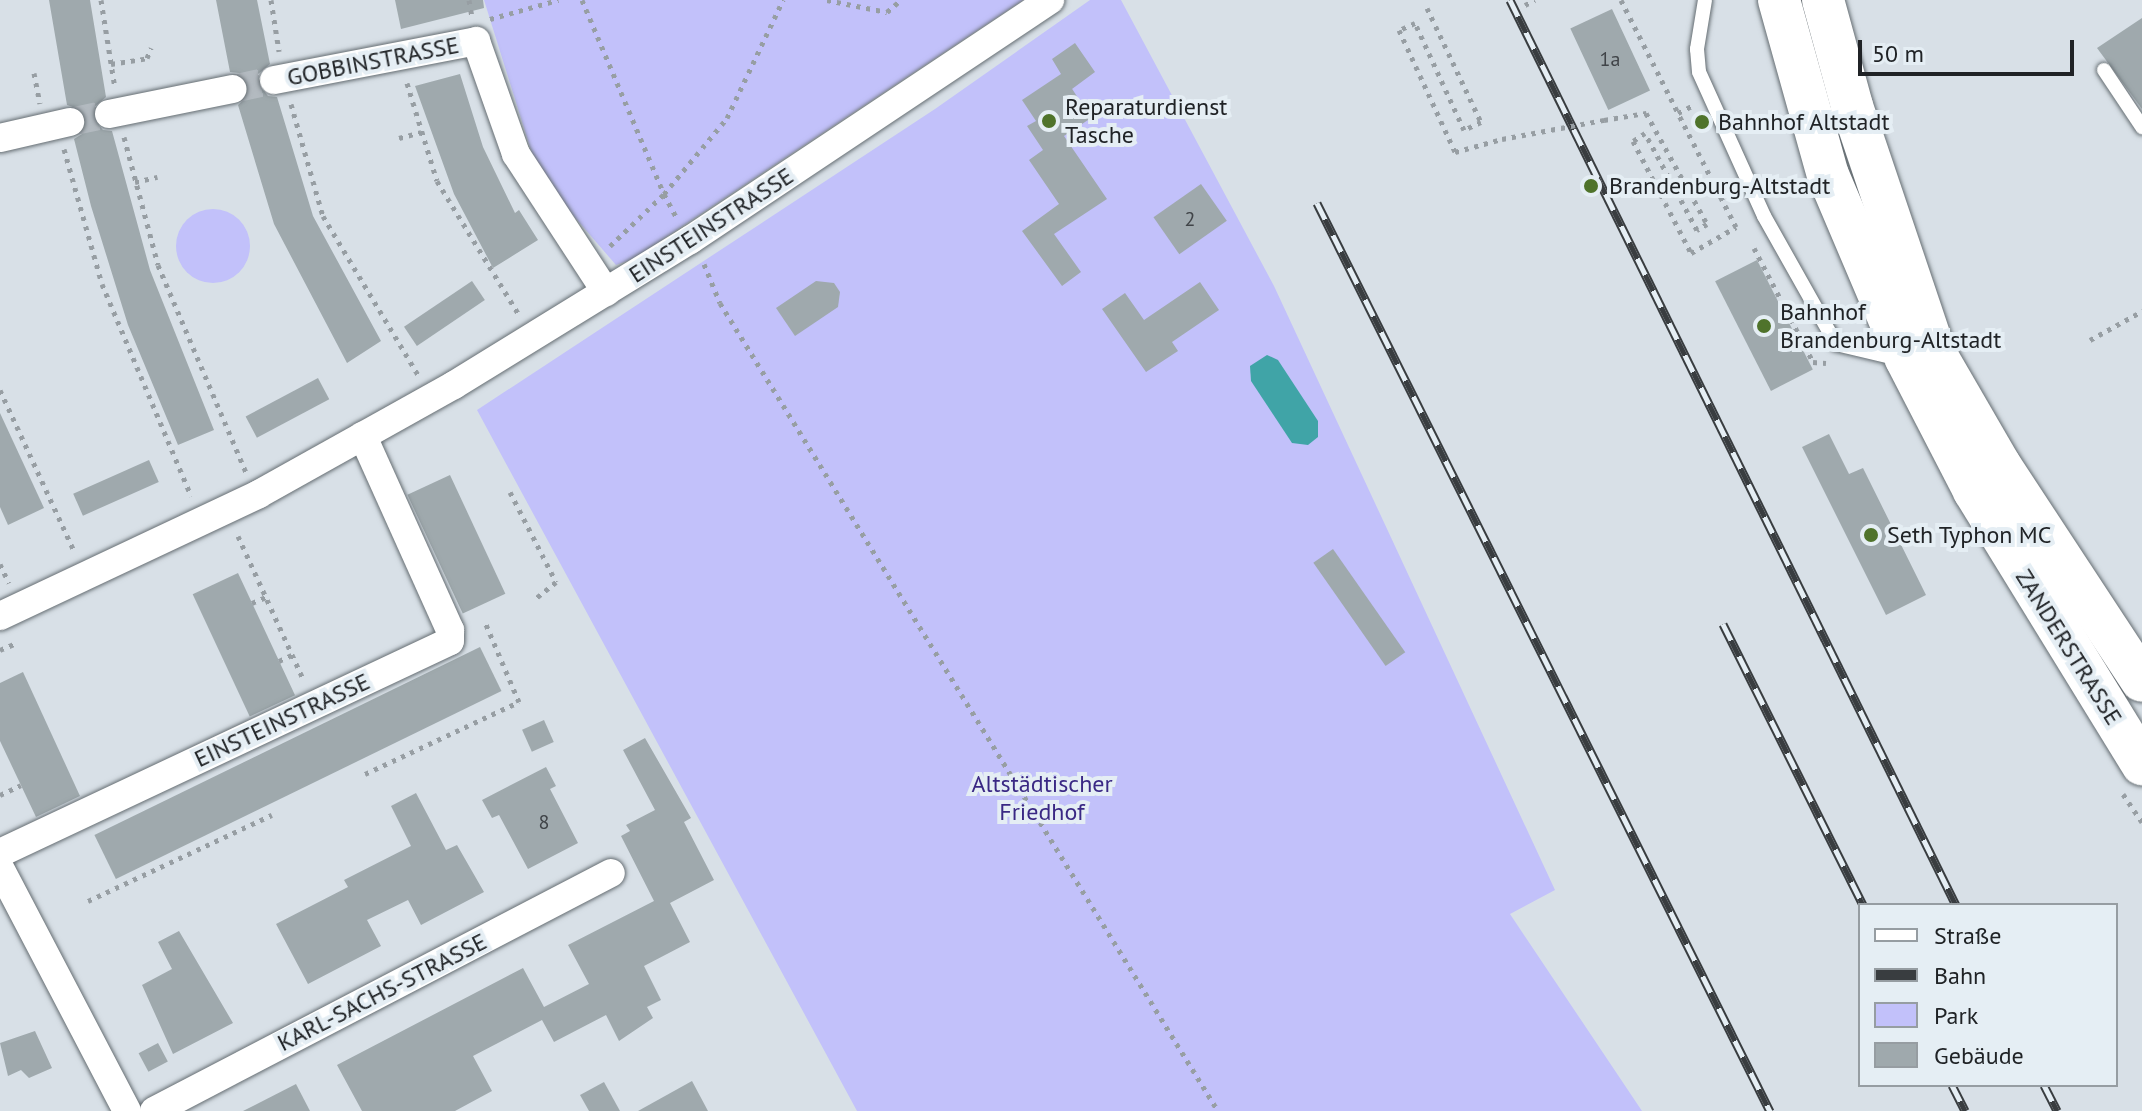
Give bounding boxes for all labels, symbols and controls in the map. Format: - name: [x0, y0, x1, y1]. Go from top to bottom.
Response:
- scale bar: [1862, 24, 2078, 74]
- street label: GOBBINSTRASSE: [285, 30, 461, 92]
- text: 50 m: [1872, 38, 1924, 69]
- house number: 1a: [1600, 47, 1620, 71]
- place label: Reparaturdienst Tasche: [1065, 93, 1227, 149]
- place label: Bahnhof Altstadt: [1718, 108, 1890, 136]
- marker: Reparaturdienst Tasche: [1040, 112, 1058, 130]
- marker: Bahnhof Altstadt: [1693, 113, 1711, 131]
- street label: EINSTEINSTRASSE: [623, 161, 799, 289]
- place label: Brandenburg-Altstadt: [1609, 172, 1830, 200]
- marker: Brandenburg-Altstadt: [1580, 175, 1602, 197]
- house number: 2: [1185, 207, 1195, 231]
- place label: Bahnhof Brandenburg-Altstadt: [1780, 298, 2001, 354]
- marker: Bahnhof Brandenburg-Altstadt: [1755, 317, 1773, 335]
- place label: Seth Typhon MC: [1887, 521, 2052, 549]
- marker: Seth Typhon MC: [1862, 526, 1880, 544]
- street label: ZANDERSTRASSE: [2010, 564, 2128, 730]
- street label: EINSTEINSTRASSE: [190, 667, 374, 773]
- park label: Altstädtischer Friedhof: [971, 770, 1113, 826]
- house number: 8: [539, 810, 549, 834]
- legend: [1858, 903, 2118, 1087]
- text: Straße: [1934, 920, 2001, 951]
- street label: KARL-SACHS-STRASSE: [273, 927, 491, 1057]
- text: Bahn: [1934, 960, 1986, 991]
- text: Park: [1934, 1000, 1978, 1031]
- text: Gebäude: [1934, 1040, 2024, 1071]

